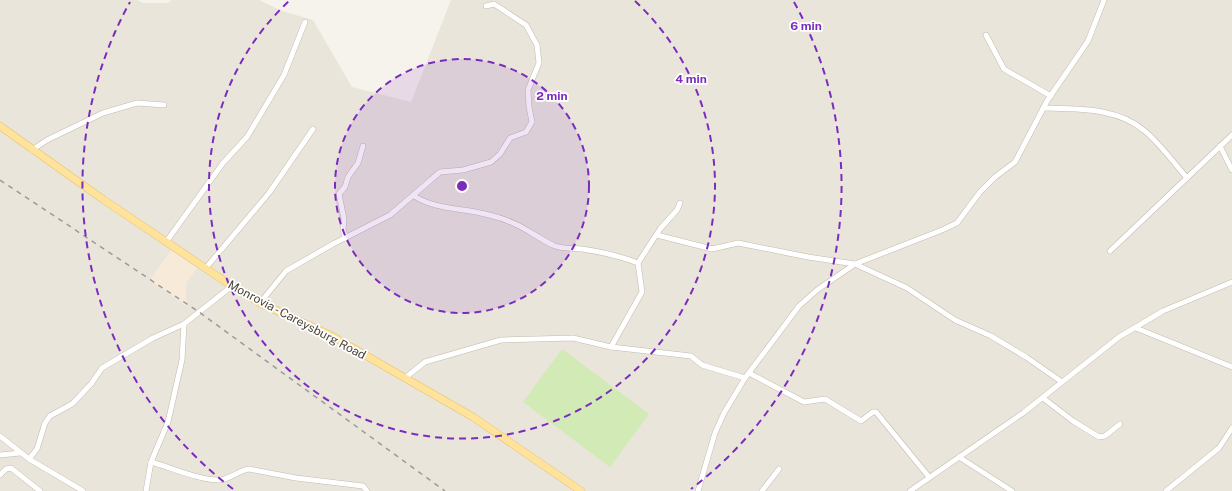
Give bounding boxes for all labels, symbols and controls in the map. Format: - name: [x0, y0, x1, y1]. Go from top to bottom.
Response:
- text: 6 min: [790, 19, 822, 33]
- text: 4 min: [675, 72, 707, 86]
- text: 2 min: [536, 89, 568, 103]
- centre of rings: [455, 179, 469, 193]
- street label: Monrovia - Careysburg Road: [226, 278, 368, 362]

